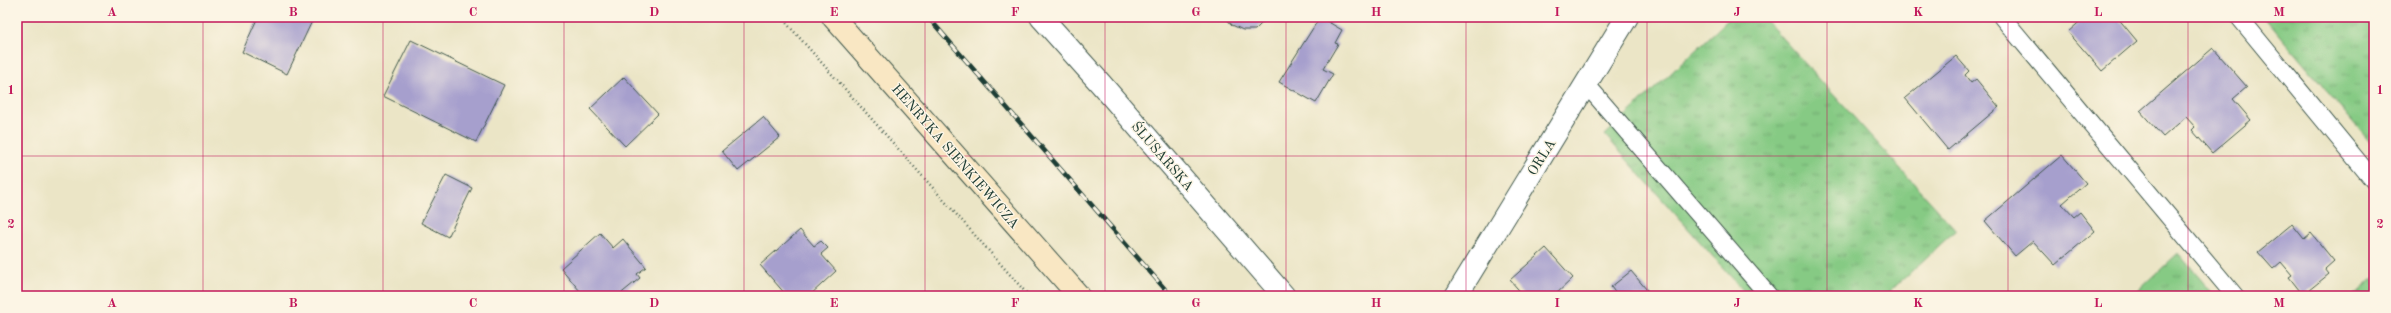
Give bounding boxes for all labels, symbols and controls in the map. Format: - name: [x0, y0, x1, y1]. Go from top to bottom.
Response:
- text: A: [107, 6, 117, 19]
- text: B: [288, 6, 298, 19]
- text: C: [469, 6, 477, 19]
- text: D: [649, 6, 659, 19]
- text: E: [830, 6, 839, 19]
- text: F: [1011, 6, 1020, 19]
- text: G: [1191, 6, 1201, 19]
- text: H: [1371, 6, 1382, 19]
- text: I: [1554, 6, 1560, 19]
- text: J: [1733, 6, 1741, 19]
- text: K: [1913, 6, 1923, 19]
- text: L: [2094, 6, 2103, 19]
- text: M: [2273, 6, 2285, 19]
- street label: HENRYKA SIENKIEWICZA: [889, 82, 1022, 232]
- text: 1: [7, 84, 15, 97]
- text: 1: [2376, 84, 2384, 97]
- street label: ŚLUSARSKA: [1128, 117, 1199, 194]
- street label: ORLA: [1525, 137, 1559, 178]
- text: 2: [7, 218, 15, 231]
- text: 2: [2376, 218, 2384, 231]
- text: A: [107, 297, 117, 310]
- text: B: [288, 297, 298, 310]
- text: C: [469, 297, 477, 310]
- text: D: [649, 297, 659, 310]
- text: E: [830, 297, 839, 310]
- text: F: [1011, 297, 1020, 310]
- text: G: [1191, 297, 1201, 310]
- text: H: [1371, 297, 1382, 310]
- text: I: [1554, 297, 1560, 310]
- text: J: [1733, 297, 1741, 310]
- text: K: [1913, 297, 1923, 310]
- text: L: [2094, 297, 2103, 310]
- text: M: [2273, 297, 2285, 310]

